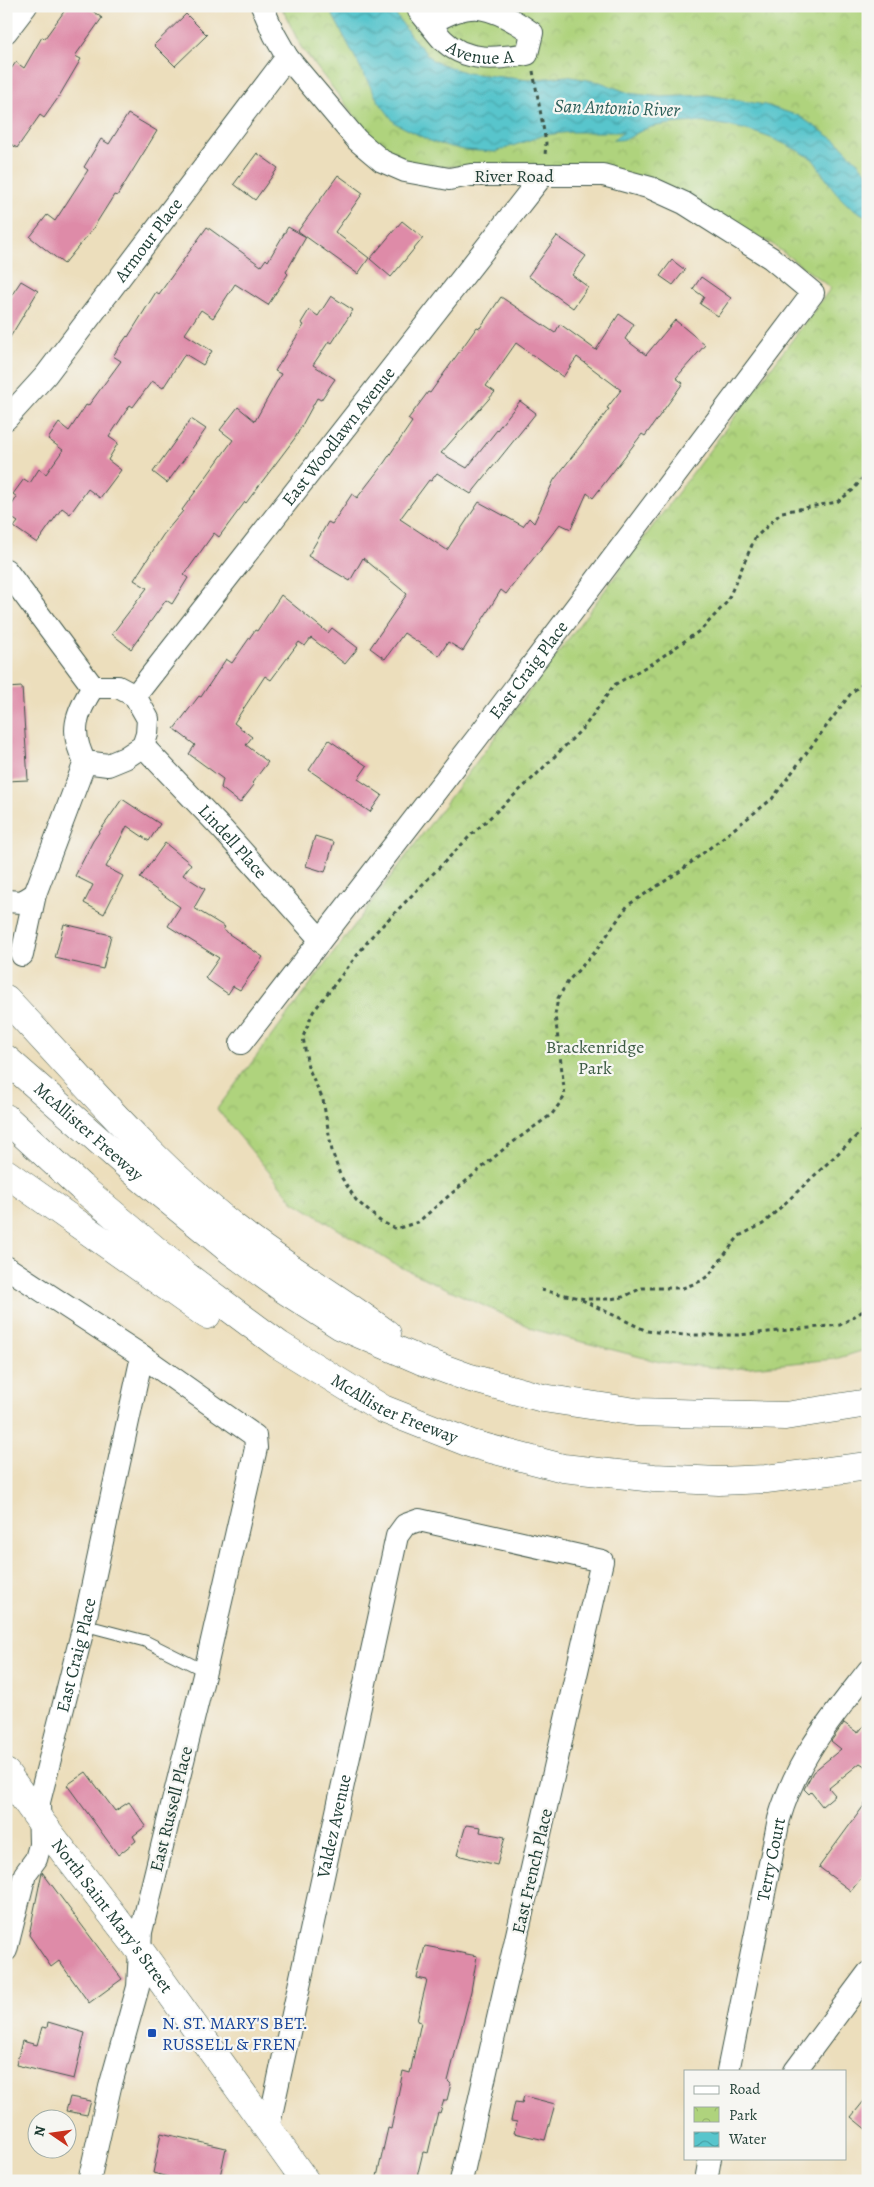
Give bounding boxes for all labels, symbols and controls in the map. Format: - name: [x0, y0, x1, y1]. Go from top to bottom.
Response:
- street label: Avenue A: [441, 34, 515, 70]
- water label: San Antonio River: [554, 93, 682, 123]
- street label: River Road: [474, 164, 554, 188]
- street label: Armour Place: [108, 193, 188, 288]
- street label: East Woodlawn Avenue: [276, 361, 400, 511]
- street label: East Craig Place: [484, 616, 573, 724]
- street label: Lindell Place: [193, 799, 273, 884]
- park label: Brackenridge Park: [546, 1035, 644, 1080]
- street label: McAllister Freeway: [29, 1077, 149, 1187]
- street label: McAllister Freeway: [327, 1368, 463, 1450]
- street label: East Craig Place: [50, 1596, 102, 1715]
- street label: East Russell Place: [144, 1744, 198, 1874]
- street label: Valdez Avenue: [311, 1772, 357, 1881]
- street label: East French Place: [506, 1806, 558, 1936]
- street label: Terry Court: [751, 1815, 791, 1903]
- street label: North Saint Mary's Street: [46, 1834, 179, 1998]
- place label: N. ST. MARY'S BET. RUSSELL & FREN: [162, 2011, 308, 2056]
- marker: N. ST. MARY'S BET. RUSSELL & FREN: [146, 2027, 158, 2039]
- legend: [684, 2070, 846, 2160]
- text: Road: [729, 2079, 761, 2099]
- text: Park: [729, 2105, 758, 2125]
- north arrow: [28, 2110, 78, 2160]
- text: N: [29, 2124, 50, 2138]
- text: Water: [728, 2129, 766, 2149]

